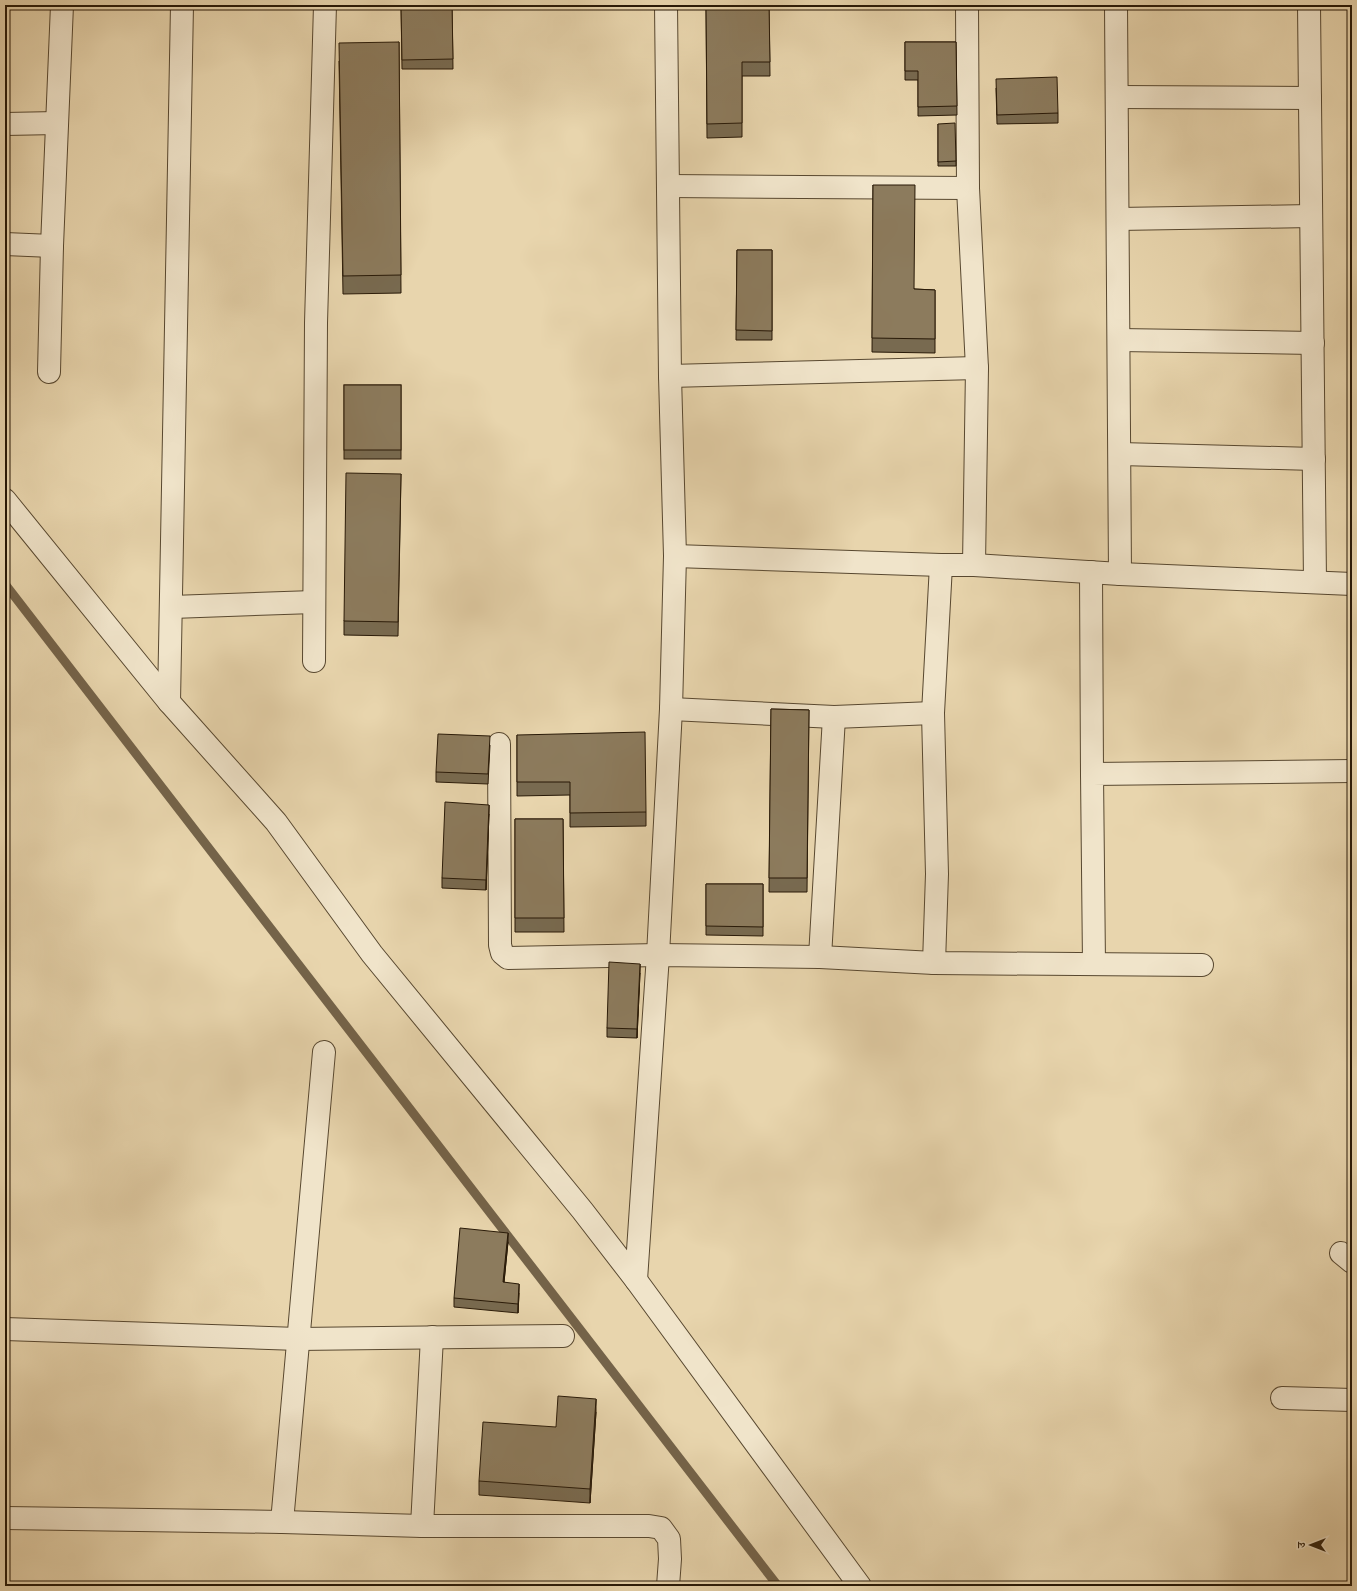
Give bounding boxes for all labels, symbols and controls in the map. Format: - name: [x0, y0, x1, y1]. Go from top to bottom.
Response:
- north arrow: [1291, 1525, 1331, 1565]
- text: उ: [1294, 1541, 1308, 1549]

